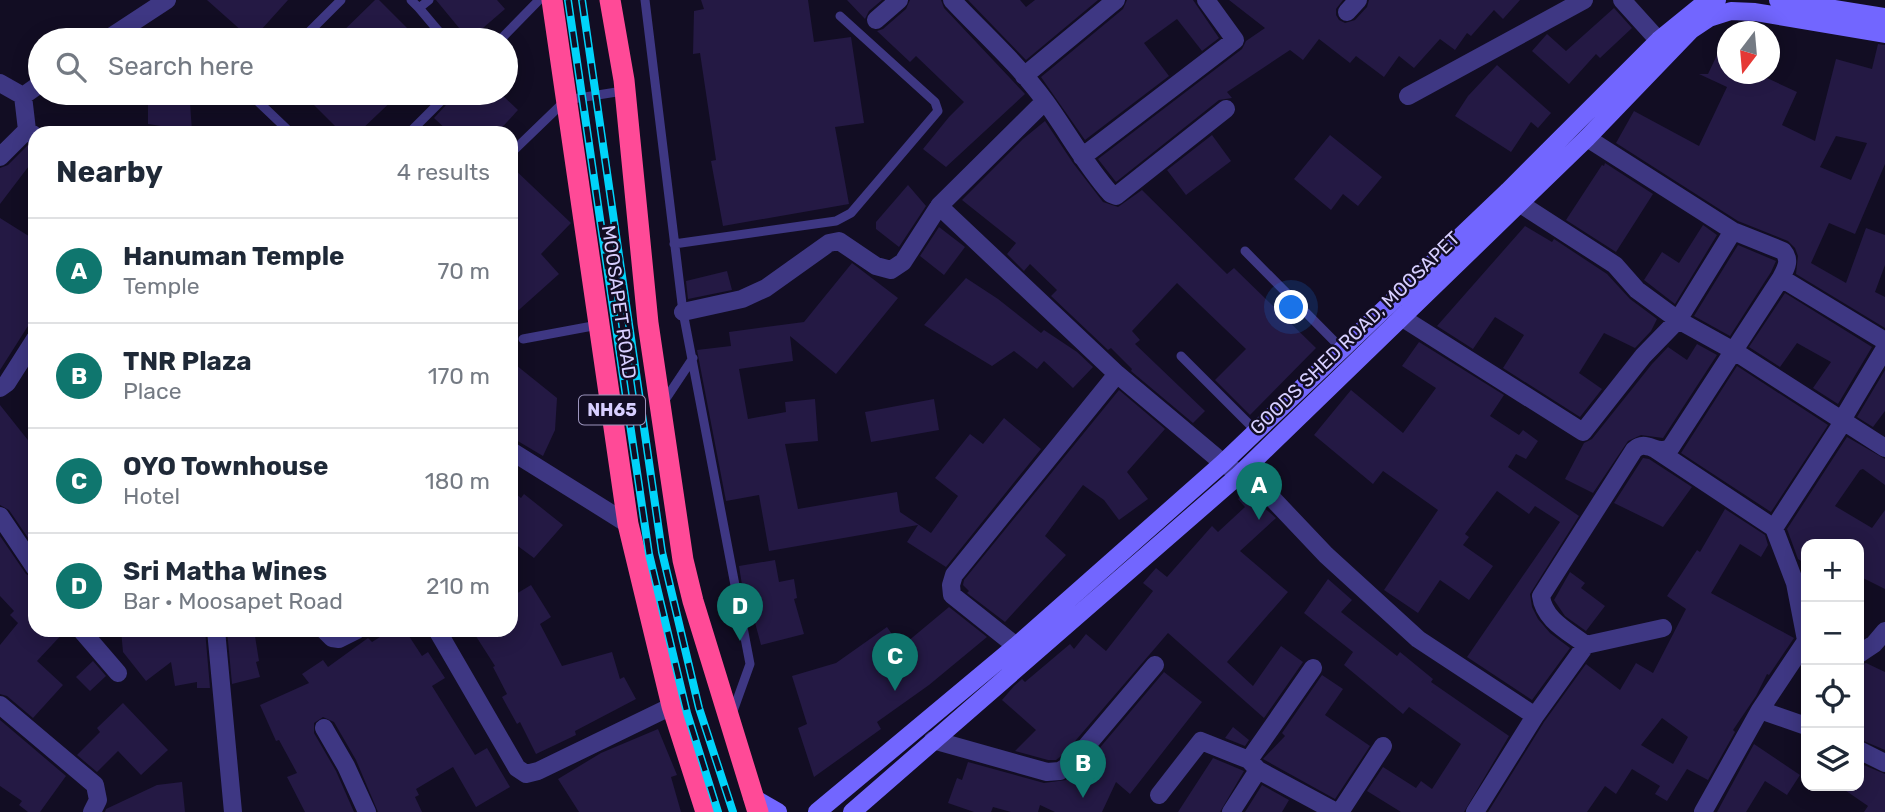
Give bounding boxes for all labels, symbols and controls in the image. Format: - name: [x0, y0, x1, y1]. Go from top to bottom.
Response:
- north arrow: [1717, 21, 1780, 84]
- search box: [28, 28, 518, 105]
- icon: search: [52, 48, 90, 86]
- text: Search here: [108, 51, 254, 82]
- text: Nearby: [56, 154, 163, 190]
- text: 4 results: [397, 158, 490, 186]
- street label: MOOSAPET ROAD: [597, 224, 641, 380]
- street label: GOODS SHED ROAD, MOOSAPET: [1245, 227, 1465, 439]
- text: Hanuman Temple: [123, 241, 345, 272]
- text: A: [71, 257, 87, 285]
- text: 70 m: [438, 257, 490, 285]
- text: Temple: [123, 272, 200, 300]
- your location: [1274, 290, 1308, 324]
- text: TNR Plaza: [123, 346, 252, 377]
- text: B: [71, 362, 87, 390]
- text: 170 m: [428, 362, 490, 390]
- text: Place: [123, 377, 182, 405]
- road number: NH65: [579, 396, 645, 424]
- text: OYO Townhouse: [123, 451, 328, 482]
- pin: A: [1236, 462, 1282, 520]
- text: C: [71, 467, 87, 495]
- text: 180 m: [425, 467, 490, 495]
- text: Hotel: [123, 482, 180, 510]
- map controls: [1801, 539, 1864, 791]
- button: +: [1801, 539, 1864, 602]
- text: Sri Matha Wines: [123, 556, 327, 587]
- text: D: [71, 572, 87, 600]
- text: 210 m: [426, 572, 490, 600]
- pin: D: [717, 583, 763, 641]
- text: Bar · Moosapet Road: [123, 587, 343, 615]
- button: −: [1801, 602, 1864, 665]
- pin: C: [872, 633, 918, 691]
- button: locate: [1801, 665, 1864, 728]
- button: layers: [1801, 728, 1864, 791]
- pin: B: [1060, 740, 1106, 798]

